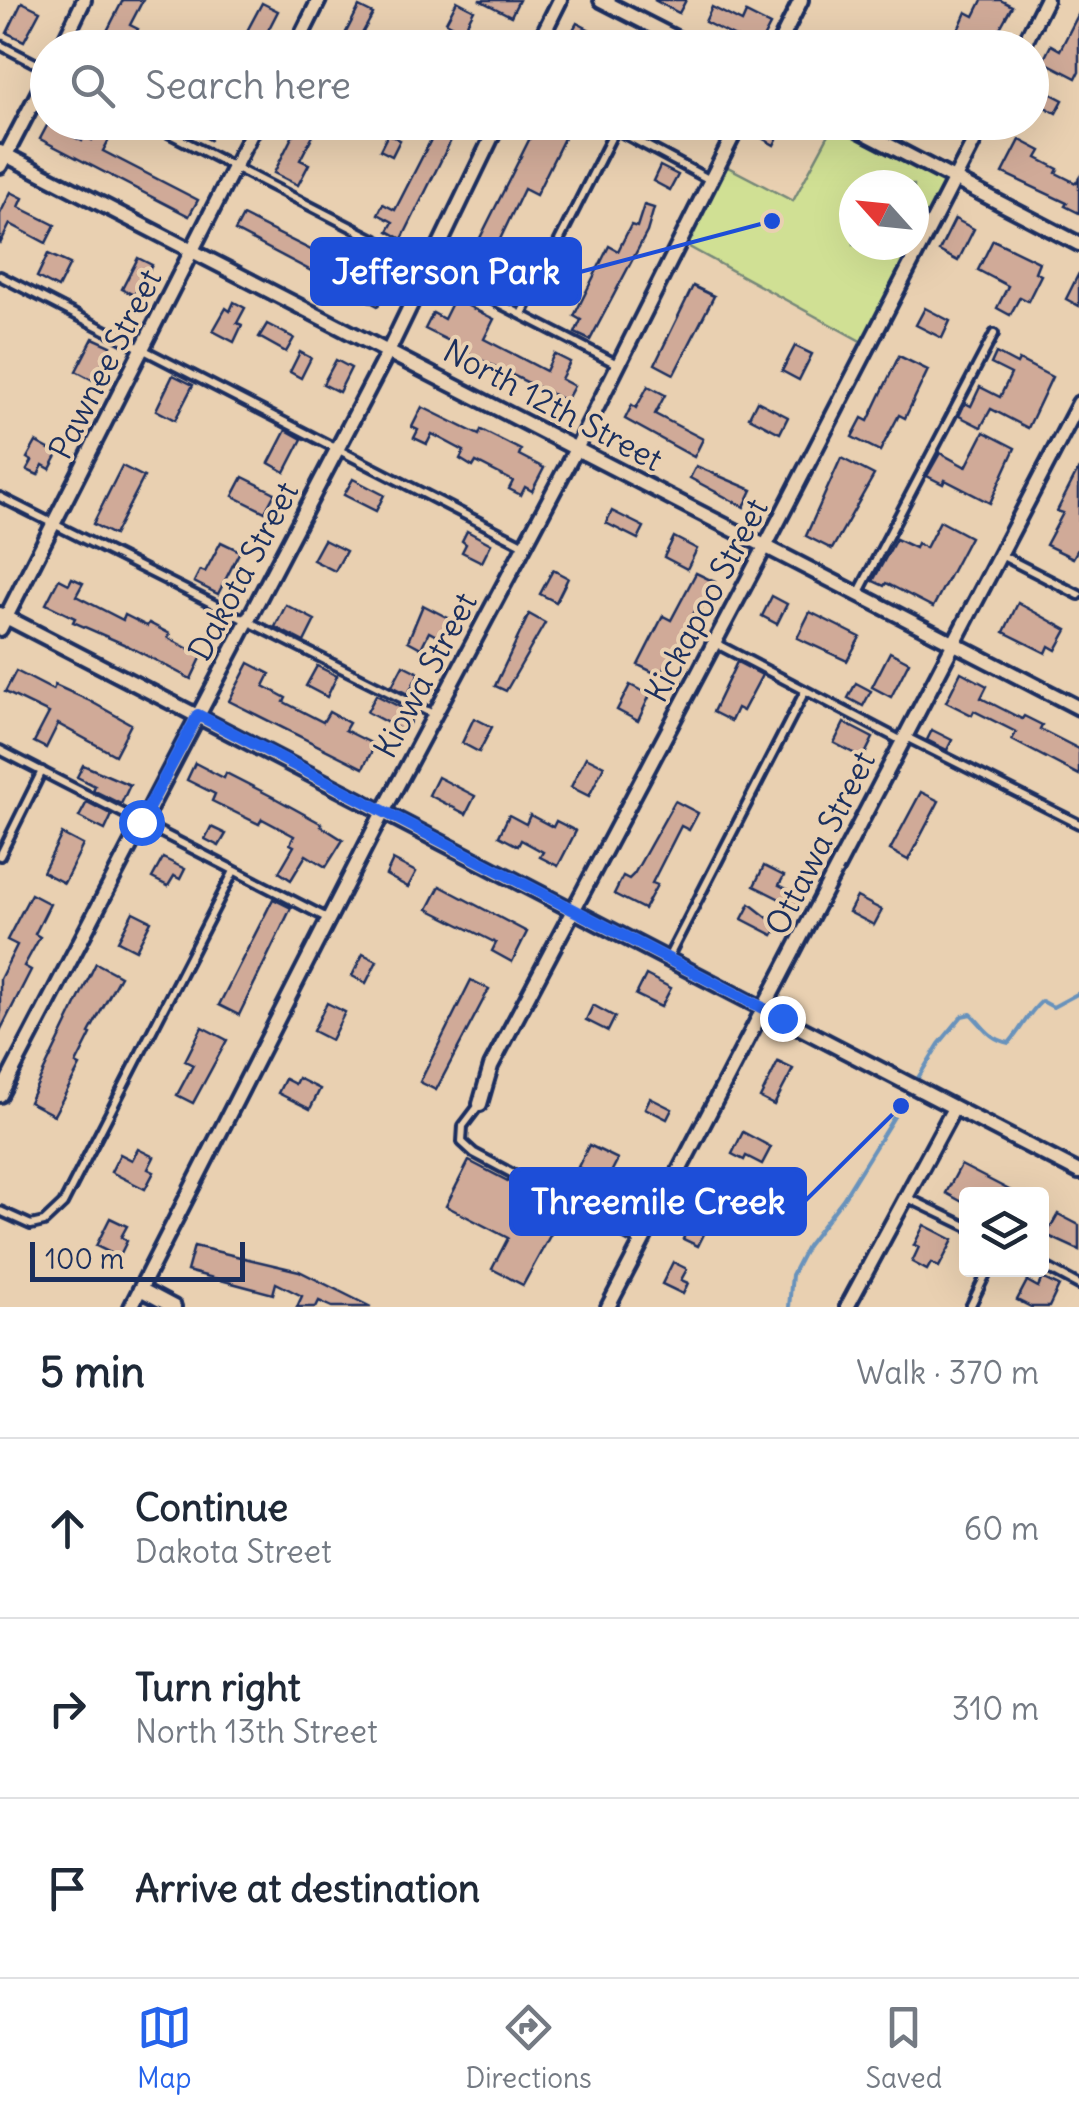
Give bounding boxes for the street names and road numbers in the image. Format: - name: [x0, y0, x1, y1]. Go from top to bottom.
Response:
- street label: Pawnee Street: [40, 262, 171, 466]
- street label: North 12th Street: [436, 330, 670, 480]
- street label: Dakota Street: [179, 474, 307, 668]
- street label: Kickapoo Street: [635, 491, 777, 709]
- street label: Kiowa Street: [364, 585, 486, 765]
- street label: Ottawa Street: [756, 744, 884, 942]

